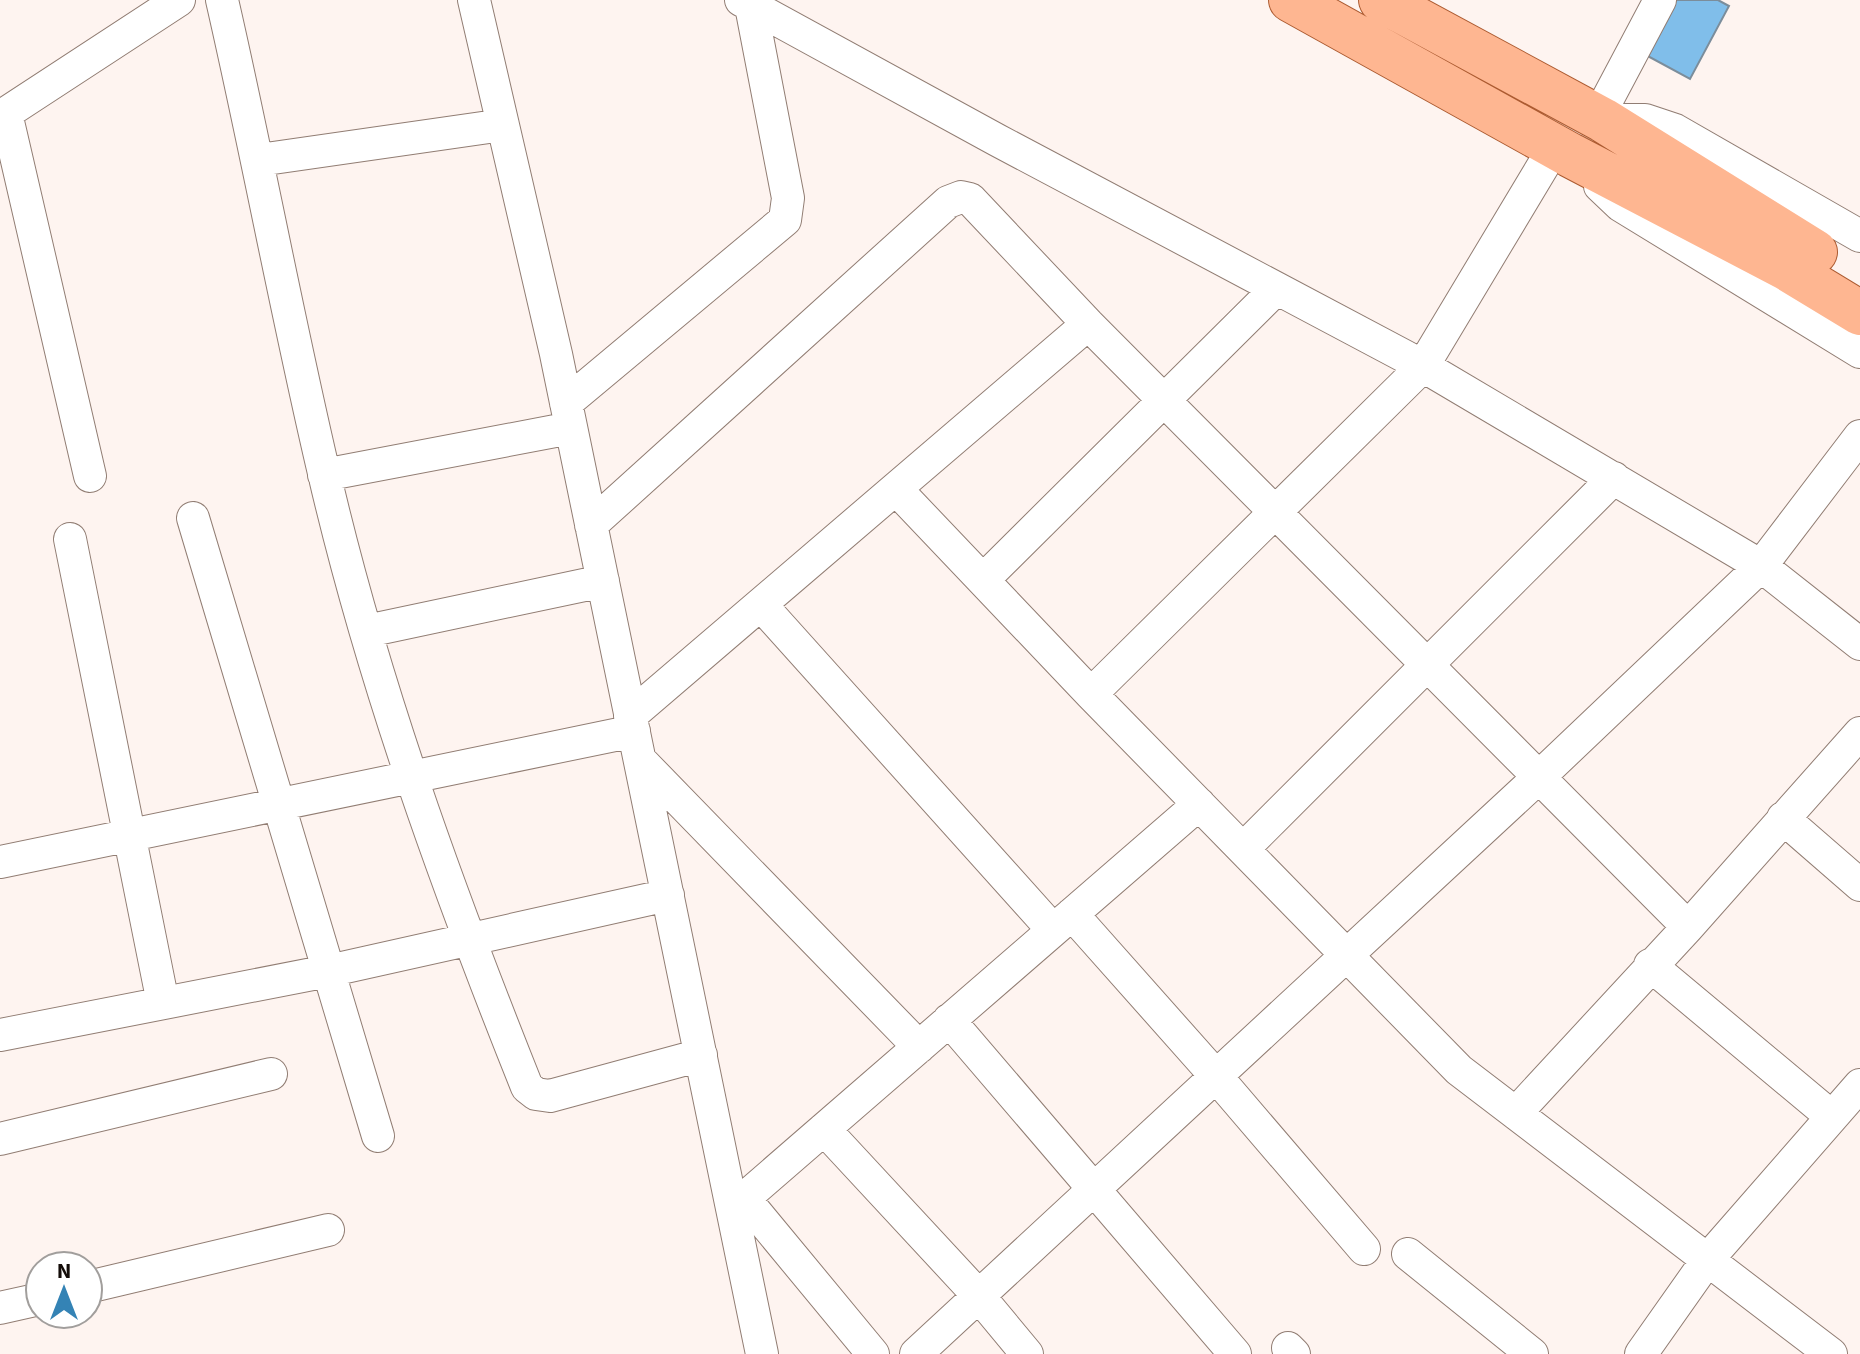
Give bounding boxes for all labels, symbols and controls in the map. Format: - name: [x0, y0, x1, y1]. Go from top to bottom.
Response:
- north arrow: [24, 1250, 104, 1330]
- text: N: [57, 1255, 71, 1287]

